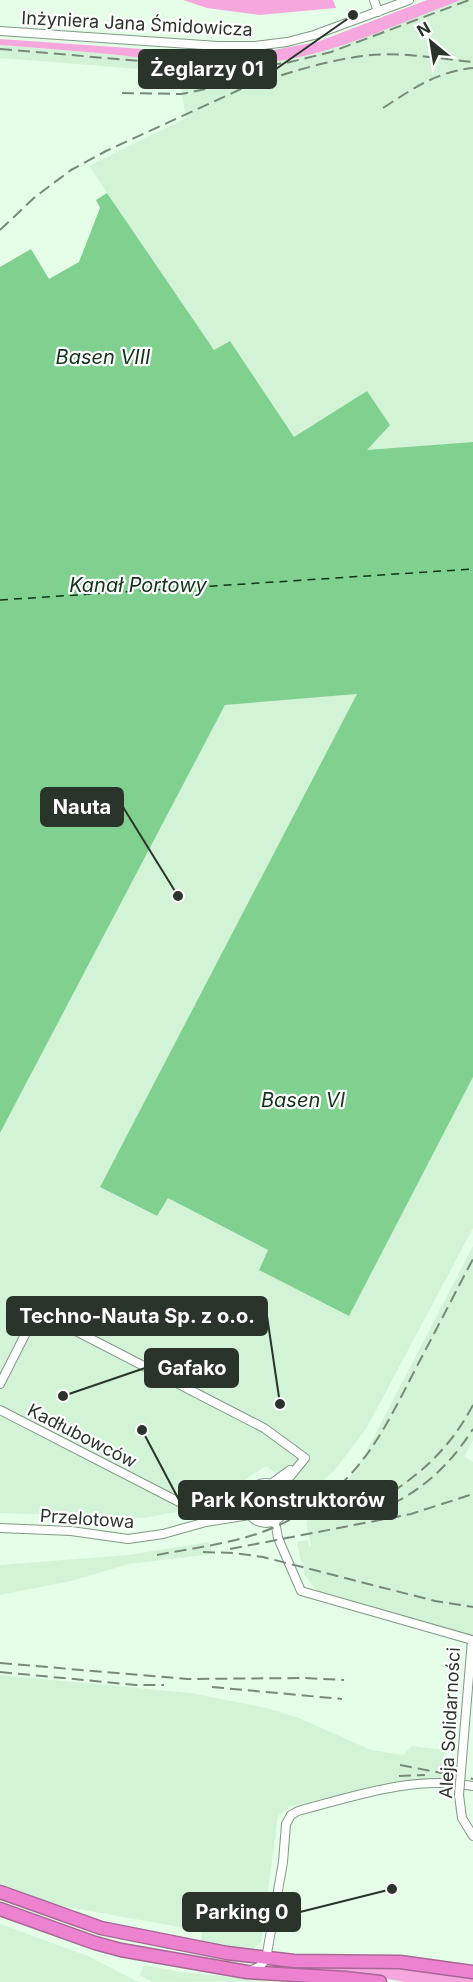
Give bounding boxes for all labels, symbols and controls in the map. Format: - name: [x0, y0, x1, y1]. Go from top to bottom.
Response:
- street label: Inżyniera Jana Śmidowicza: [21, 6, 253, 40]
- north arrow: [401, 12, 461, 72]
- text: N: [413, 17, 434, 41]
- callout: Żeglarzy 01: [139, 50, 276, 88]
- text: Żeglarzy 01: [150, 57, 264, 81]
- water label: Basen VIII: [56, 345, 151, 369]
- water label: Kanał Portowy: [69, 573, 208, 597]
- callout: Nauta: [41, 788, 123, 826]
- text: Nauta: [53, 795, 111, 819]
- water label: Basen VI: [261, 1088, 346, 1112]
- callout: Techno-Nauta Sp. z o.o.: [7, 1297, 267, 1335]
- text: Techno-Nauta Sp. z o.o.: [19, 1304, 255, 1328]
- callout: Gafako: [145, 1349, 238, 1387]
- text: Gafako: [157, 1356, 227, 1380]
- street label: Kadłubowców: [24, 1399, 141, 1472]
- callout: Park Konstruktorów: [179, 1481, 397, 1519]
- text: Park Konstruktorów: [191, 1488, 385, 1512]
- street label: Przelotowa: [39, 1505, 135, 1532]
- street label: Aleja Solidarności: [435, 1647, 464, 1799]
- callout: Parking 0: [183, 1893, 300, 1931]
- text: Parking 0: [195, 1900, 289, 1924]

